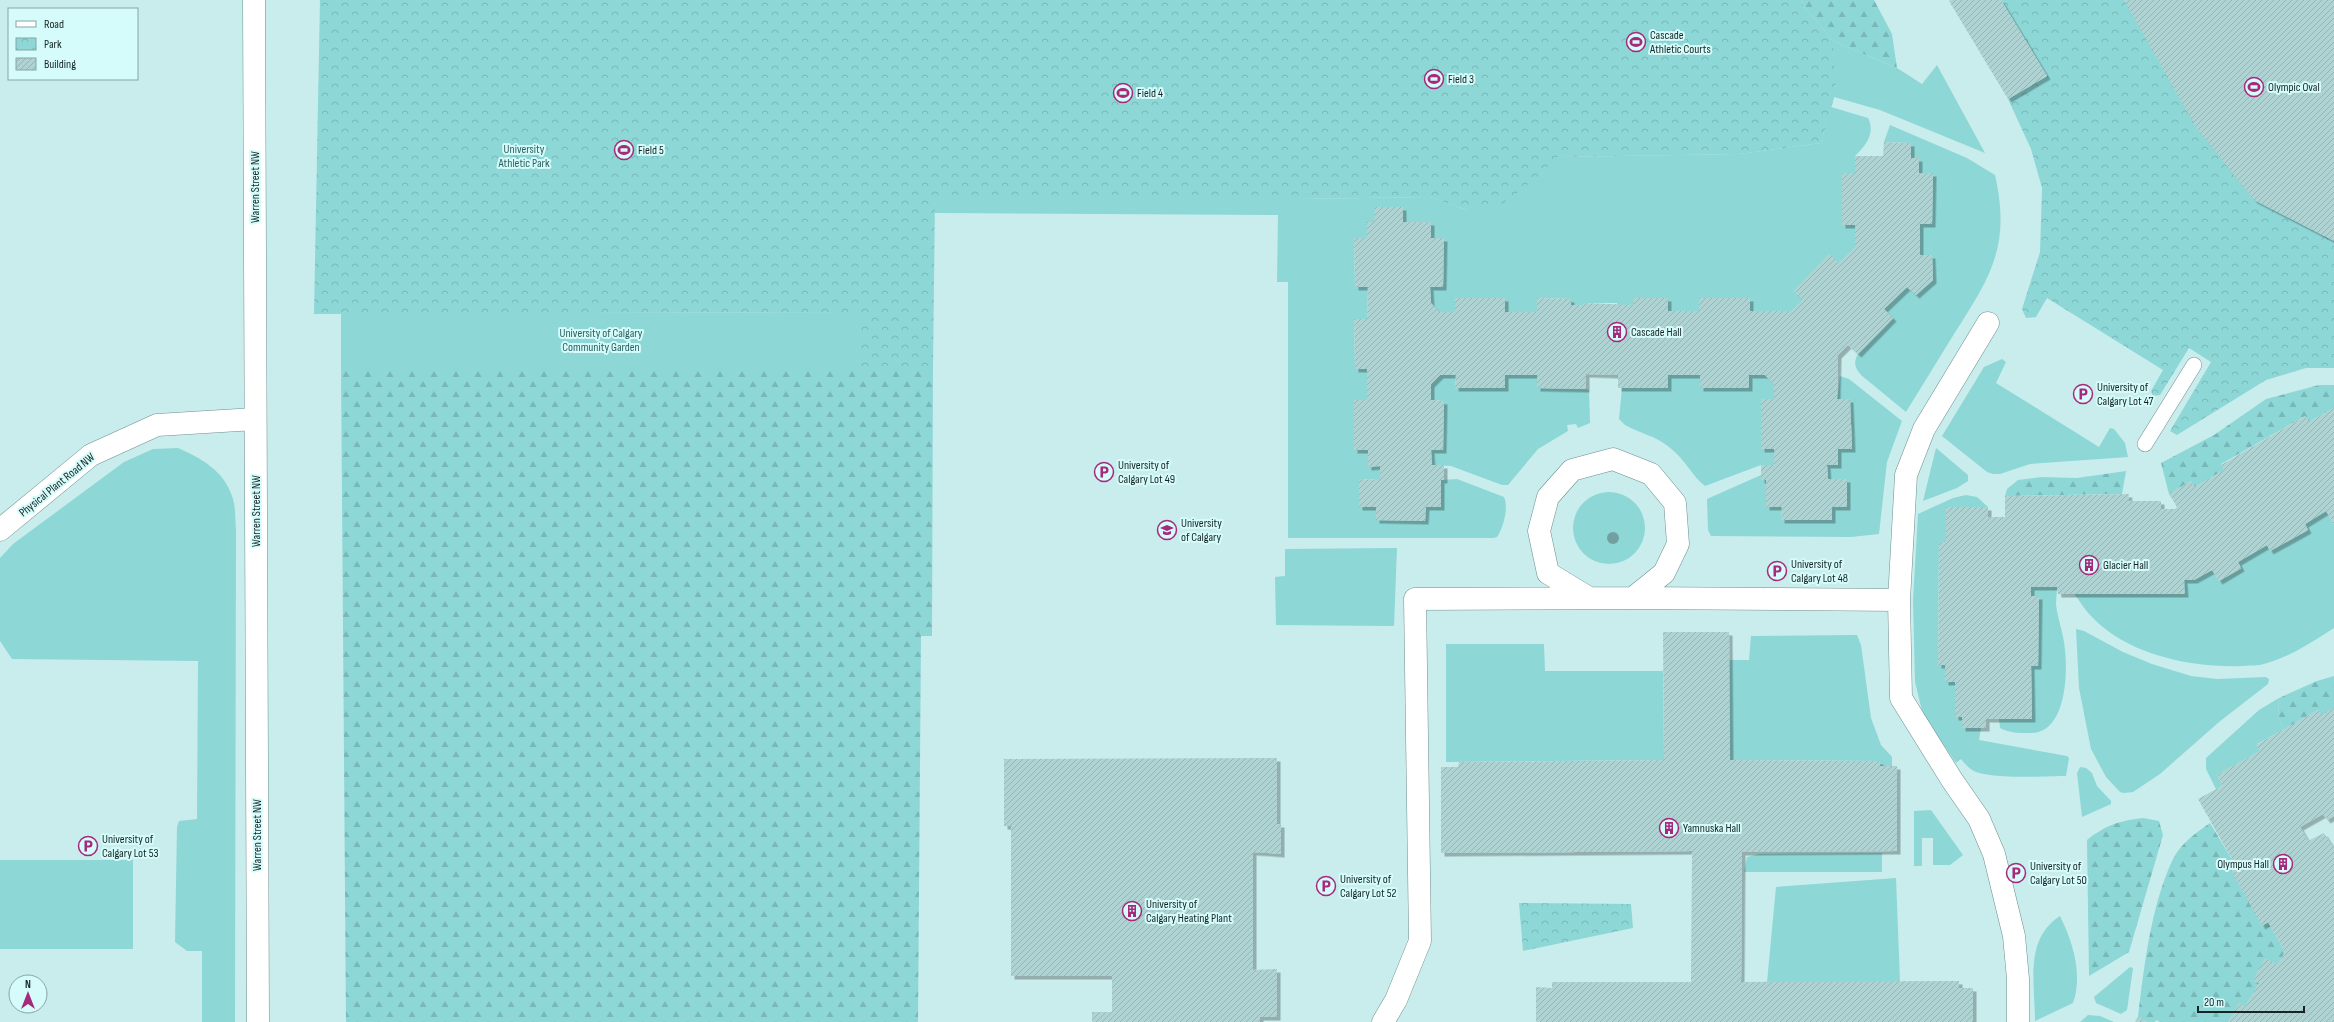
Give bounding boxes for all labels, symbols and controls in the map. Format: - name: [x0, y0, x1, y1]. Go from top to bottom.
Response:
- legend: [8, 8, 138, 80]
- text: Road: [44, 17, 64, 32]
- place label: Cascade Athletic Courts: [1649, 28, 1711, 57]
- sports icon: Cascade Athletic Courts: [1625, 31, 1647, 53]
- text: Park: [44, 37, 62, 52]
- text: Building: [44, 57, 76, 72]
- sports icon: Field 3: [1423, 68, 1445, 90]
- place label: Field 3: [1448, 72, 1474, 87]
- sports icon: Olympic Oval: [2243, 76, 2265, 98]
- place label: Olympic Oval: [2268, 80, 2320, 95]
- sports icon: Field 4: [1112, 82, 1134, 104]
- place label: Field 4: [1137, 86, 1163, 101]
- sports icon: Field 5: [613, 139, 635, 161]
- park label: University Athletic Park: [497, 142, 550, 171]
- place label: Field 5: [638, 143, 664, 158]
- street label: Warren Street NW: [248, 151, 263, 223]
- building icon: Cascade Hall: [1606, 321, 1628, 343]
- place label: Cascade Hall: [1631, 325, 1682, 340]
- park label: University of Calgary Community Garden: [560, 326, 643, 355]
- place label: University of Calgary Lot 47: [2097, 380, 2154, 409]
- parking icon: University of Calgary Lot 47: [2072, 383, 2094, 405]
- street label: Physical Plant Road NW: [16, 450, 98, 520]
- place label: University of Calgary Lot 49: [1118, 458, 1175, 487]
- parking icon: University of Calgary Lot 49: [1093, 461, 1115, 483]
- street label: Warren Street NW: [249, 475, 264, 547]
- place label: University of Calgary: [1181, 516, 1222, 545]
- school or university icon: University of Calgary: [1156, 519, 1178, 541]
- building icon: Glacier Hall: [2078, 554, 2100, 576]
- place label: University of Calgary Lot 48: [1791, 557, 1848, 586]
- place label: Glacier Hall: [2103, 558, 2148, 573]
- parking icon: University of Calgary Lot 48: [1766, 560, 1788, 582]
- street label: Warren Street NW: [250, 799, 265, 871]
- building icon: Yamnuska Hall: [1658, 817, 1680, 839]
- place label: Yamnuska Hall: [1683, 821, 1741, 836]
- place label: University of Calgary Lot 53: [102, 832, 159, 861]
- parking icon: University of Calgary Lot 53: [77, 835, 99, 857]
- building icon: Olympus Hall: [2272, 853, 2294, 875]
- place label: Olympus Hall: [2217, 857, 2269, 872]
- place label: University of Calgary Lot 50: [2030, 859, 2087, 888]
- parking icon: University of Calgary Lot 50: [2005, 862, 2027, 884]
- place label: University of Calgary Lot 52: [1340, 872, 1396, 901]
- parking icon: University of Calgary Lot 52: [1315, 875, 1337, 897]
- place label: University of Calgary Heating Plant: [1146, 897, 1232, 926]
- building icon: University of Calgary Heating Plant: [1121, 900, 1143, 922]
- north arrow: [8, 974, 48, 1014]
- text: N: [25, 978, 31, 991]
- scale bar: [2198, 988, 2304, 1014]
- text: 20 m: [2204, 995, 2224, 1010]

